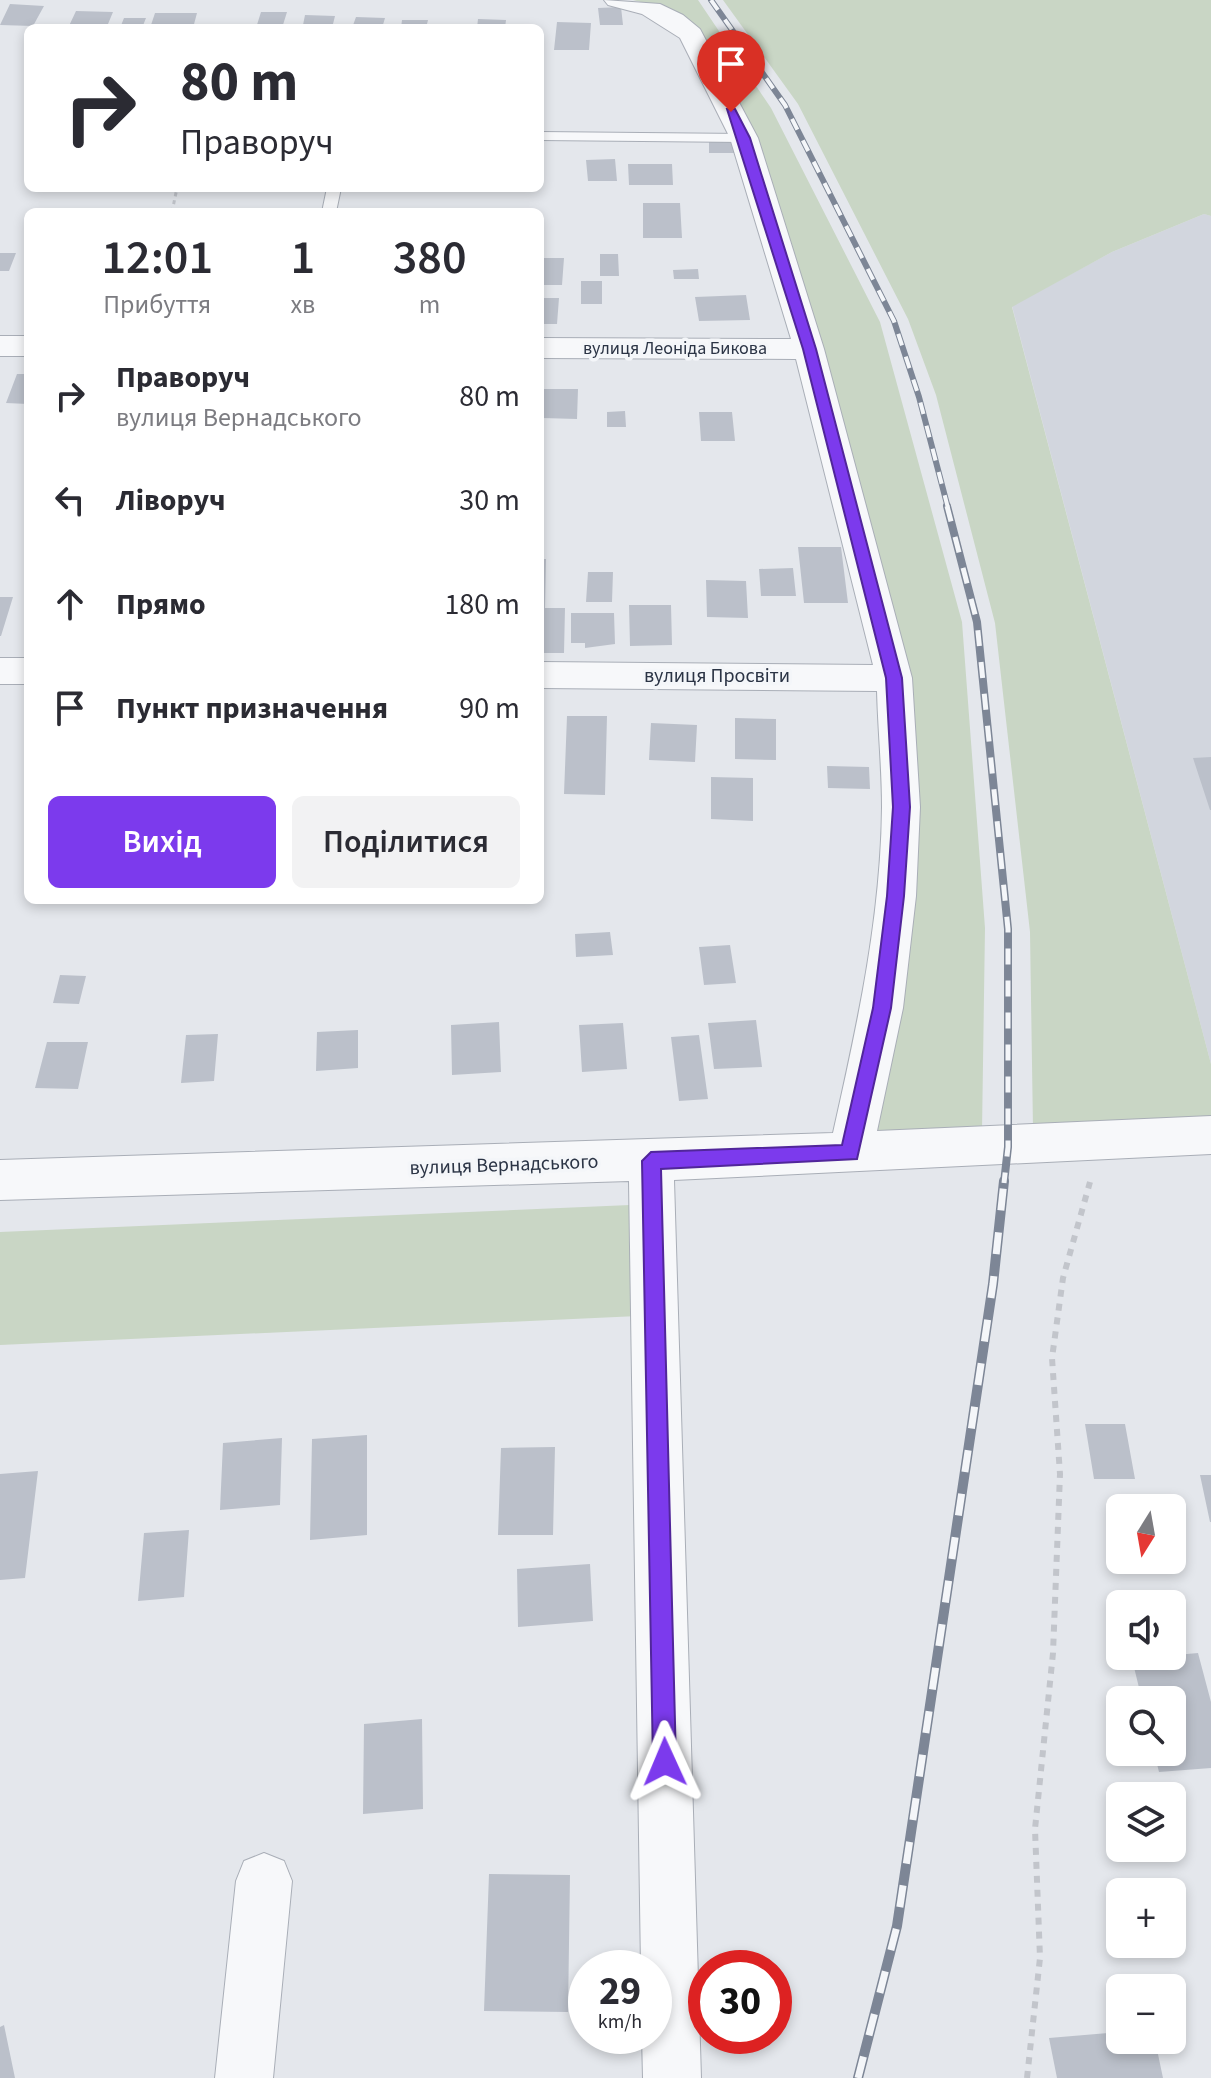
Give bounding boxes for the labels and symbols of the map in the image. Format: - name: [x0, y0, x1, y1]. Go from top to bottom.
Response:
- pin: [697, 30, 765, 112]
- street label: вулиця Леоніда Бикова: [583, 336, 767, 361]
- street label: вулиця Просвіти: [644, 662, 790, 690]
- street label: вулиця Вернадського: [409, 1148, 599, 1182]
- north arrow: [1106, 1494, 1186, 1574]
- position arrow: [623, 1720, 707, 1804]
- speed limit sign: 30: [688, 1950, 792, 2054]

